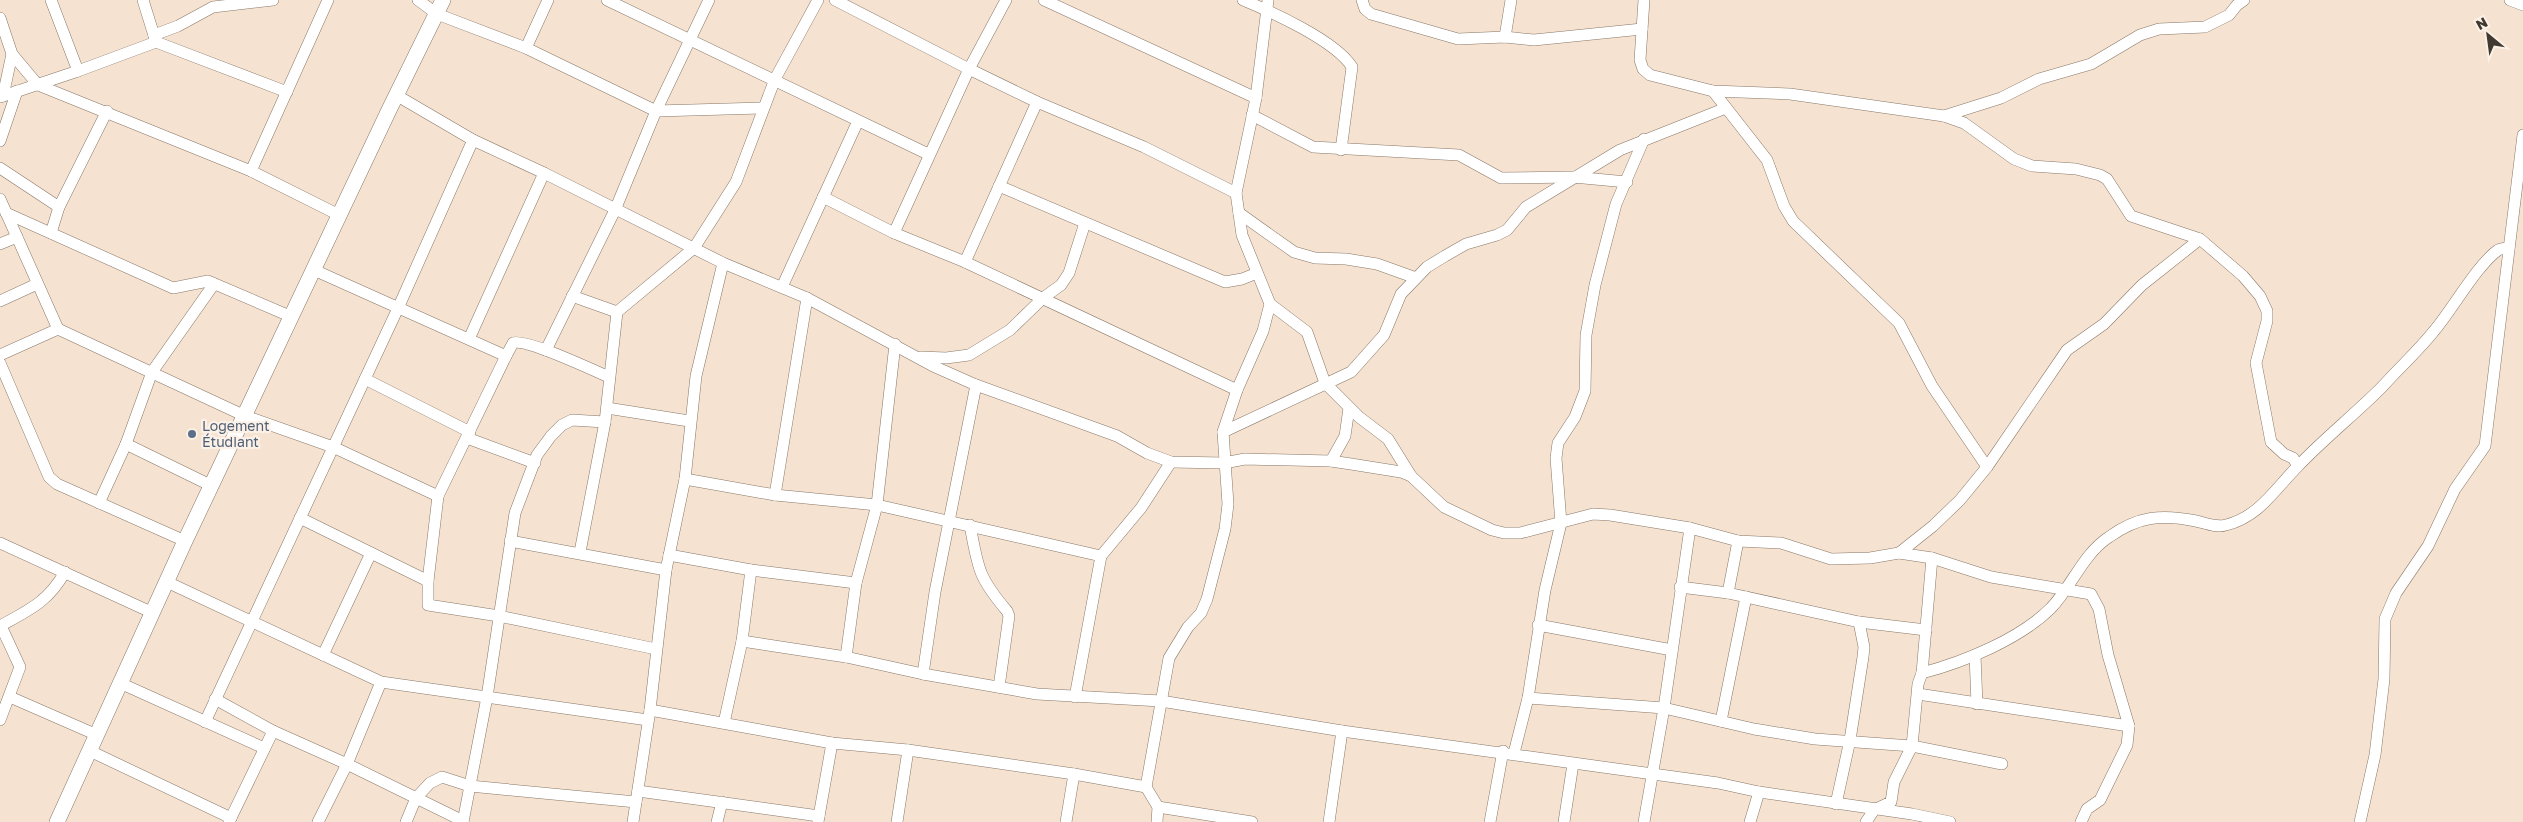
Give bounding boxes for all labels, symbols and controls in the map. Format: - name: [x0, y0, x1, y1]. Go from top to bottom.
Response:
- north arrow: [2463, 10, 2513, 60]
- text: N: [2473, 13, 2490, 33]
- place label: Logement Étudiant: [202, 417, 270, 450]
- marker: Logement Étudiant: [186, 428, 198, 440]

